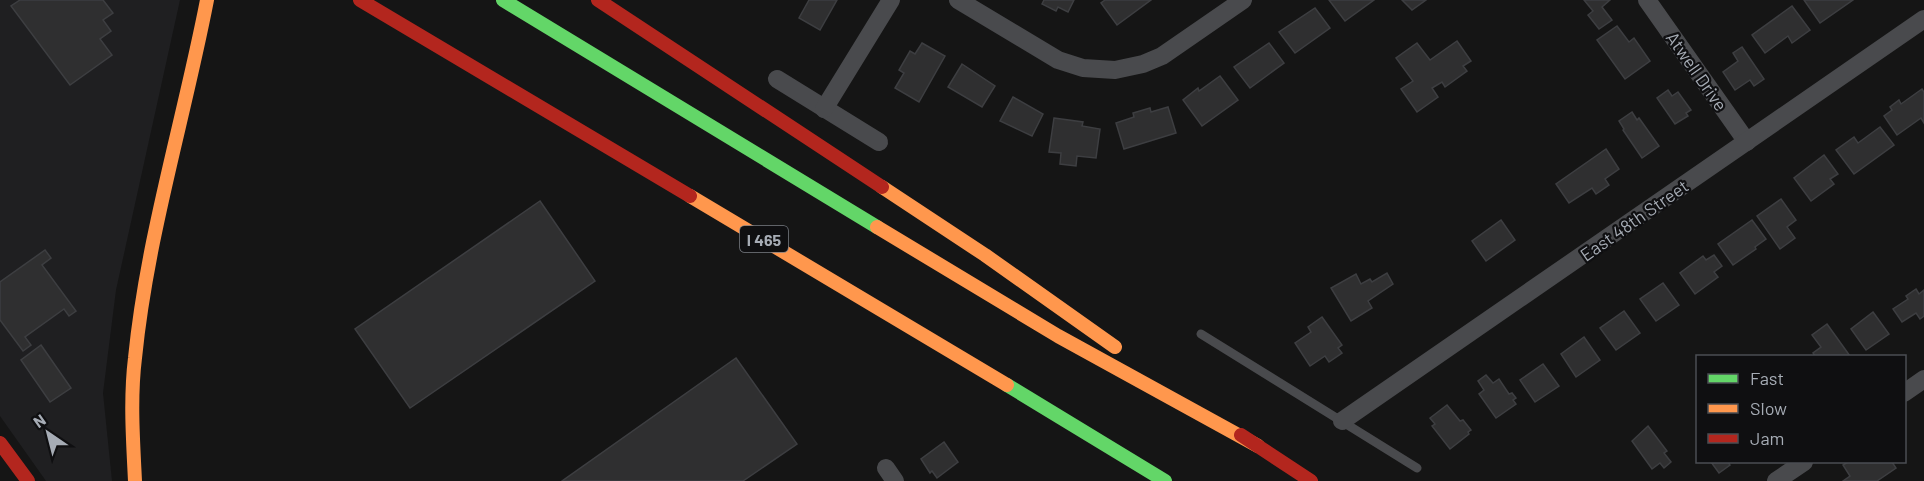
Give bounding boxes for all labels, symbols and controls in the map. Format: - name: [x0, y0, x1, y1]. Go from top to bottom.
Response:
- street label: Atwell Drive: [1662, 27, 1732, 115]
- street label: East 48th Street: [1576, 175, 1692, 265]
- road number: I 465: [740, 226, 788, 252]
- legend: [1696, 355, 1906, 463]
- text: Fast: [1750, 367, 1784, 389]
- text: Slow: [1750, 397, 1787, 419]
- north arrow: [18, 403, 78, 463]
- text: N: [29, 409, 49, 431]
- text: Jam: [1750, 427, 1784, 449]

